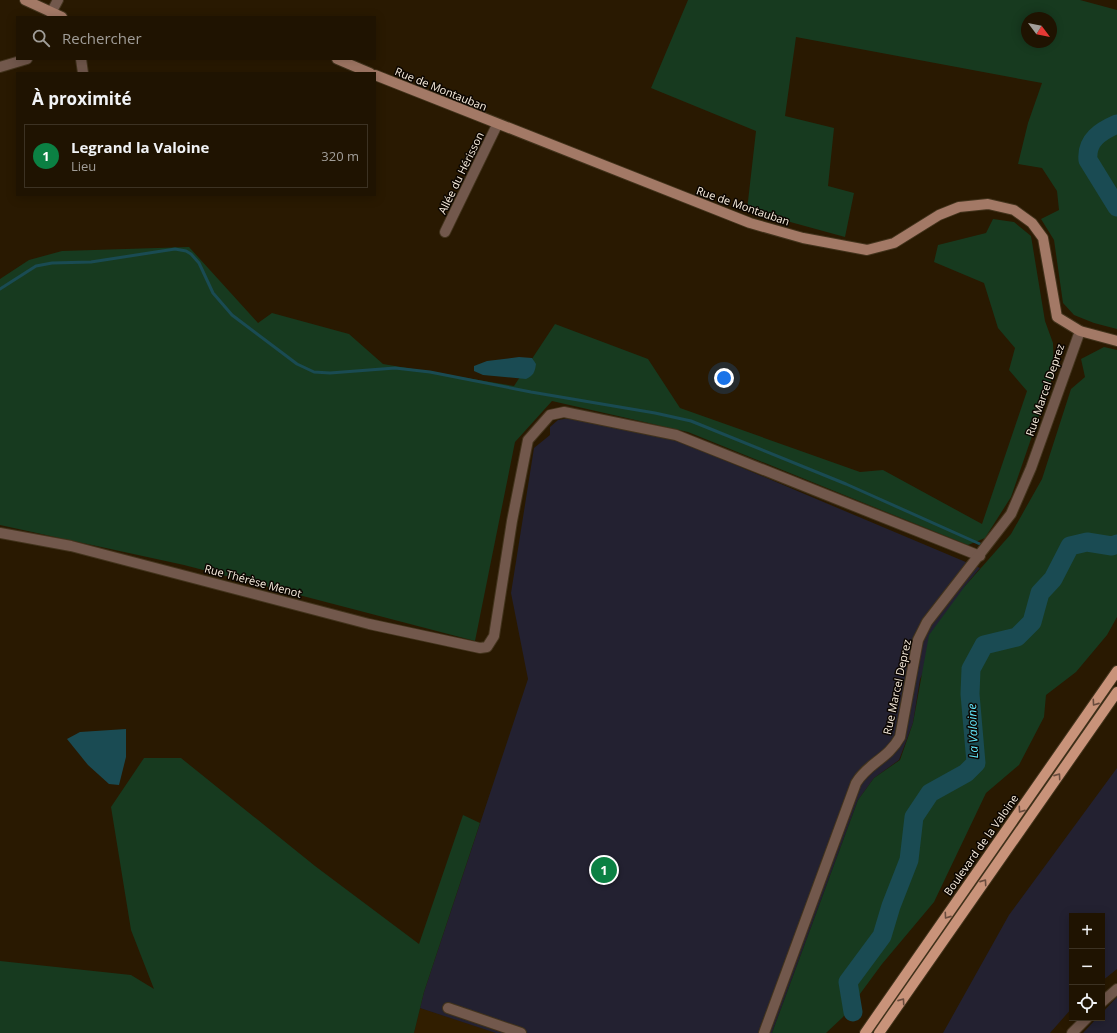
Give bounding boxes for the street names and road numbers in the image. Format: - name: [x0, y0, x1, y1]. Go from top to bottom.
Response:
- street label: Rue de Montauban: [393, 63, 489, 114]
- street label: Allée du Hérisson: [434, 129, 487, 216]
- street label: Rue de Montauban: [694, 182, 792, 229]
- street label: Rue Marcel Deprez: [1022, 342, 1067, 438]
- street label: Rue Thérèse Menot: [203, 560, 303, 601]
- street label: Rue Marcel Deprez: [879, 638, 914, 736]
- street label: Boulevard de la Valoine: [940, 791, 1021, 898]

